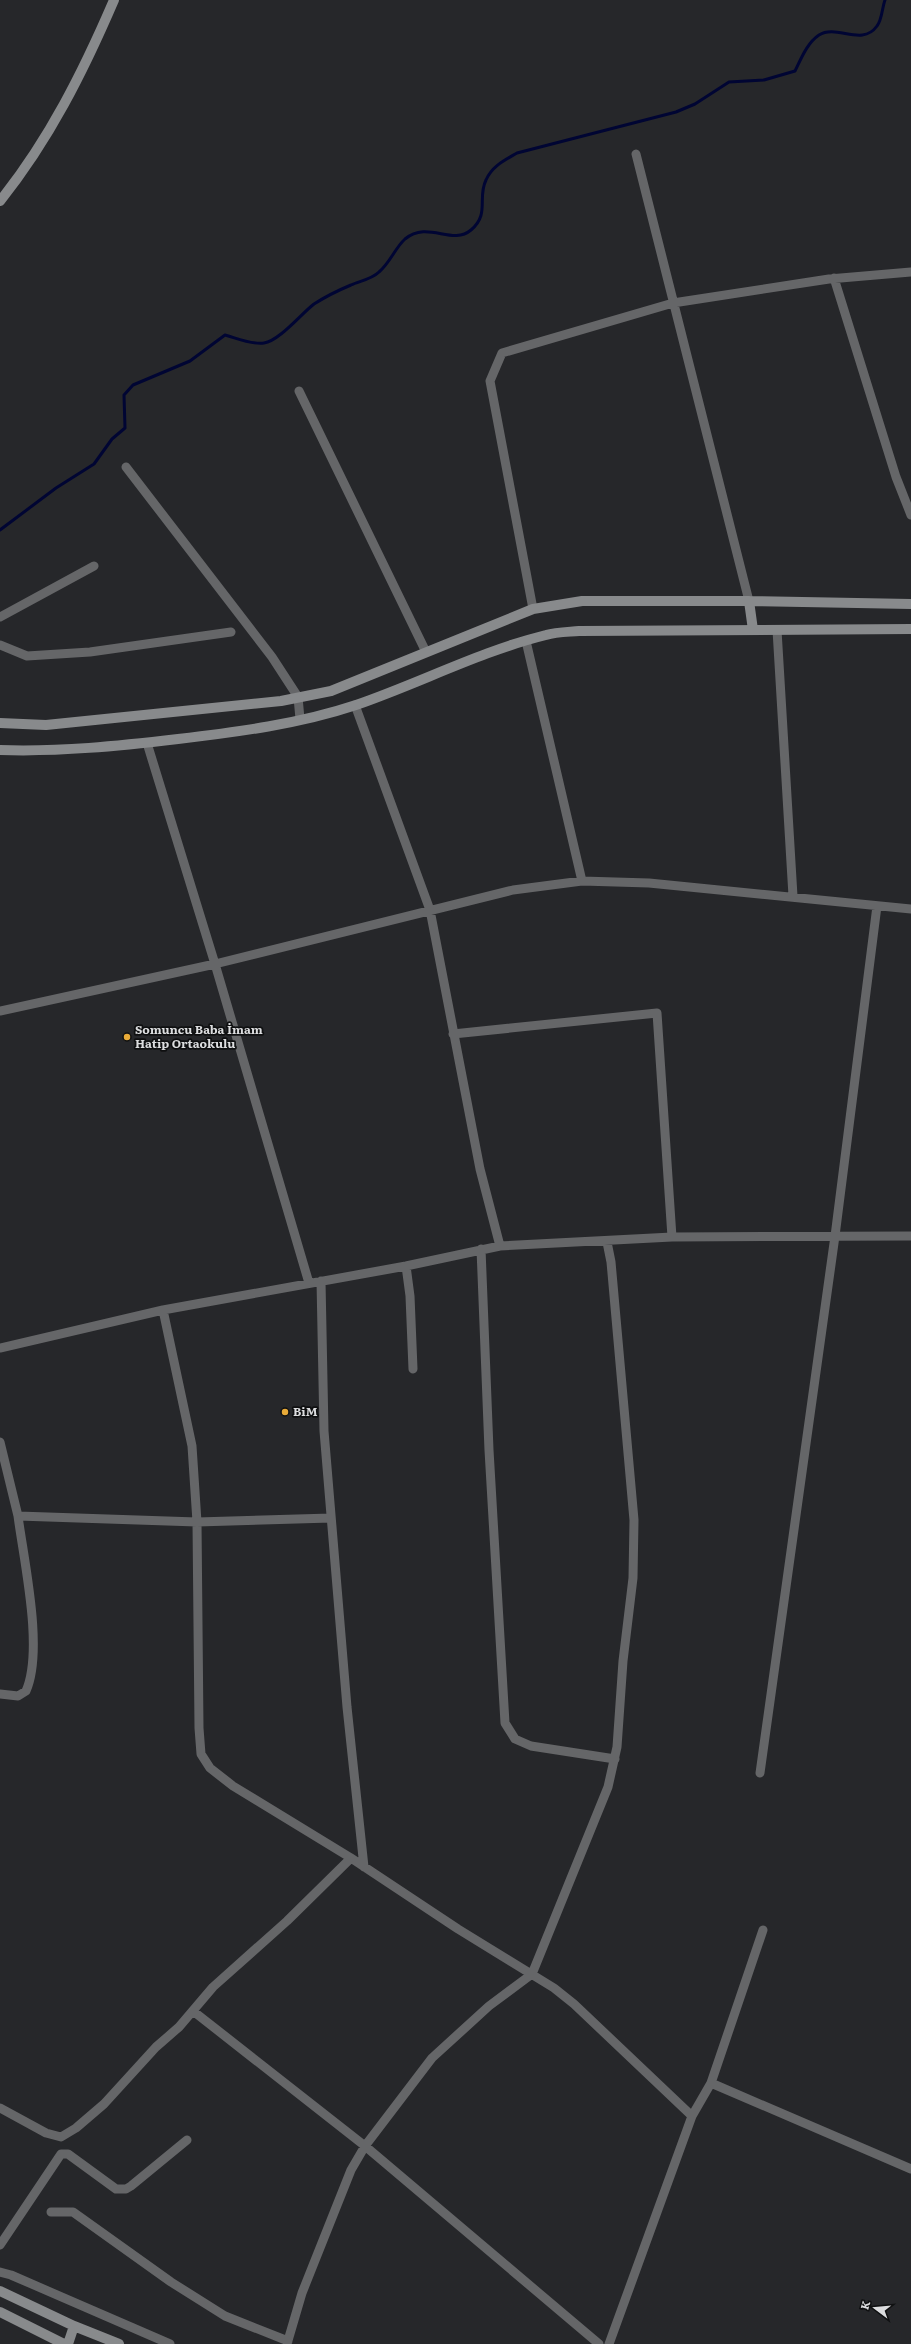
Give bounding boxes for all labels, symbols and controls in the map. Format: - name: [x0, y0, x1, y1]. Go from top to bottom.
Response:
- place label: Somuncu Baba İmam Hatip Ortaokulu: [135, 1020, 263, 1052]
- marker: Somuncu Baba İmam Hatip Ortaokulu: [122, 1032, 132, 1042]
- place label: BiM: [293, 1402, 318, 1420]
- marker: BiM: [280, 1407, 290, 1417]
- north arrow: [855, 2288, 895, 2328]
- text: K: [856, 2298, 873, 2311]

